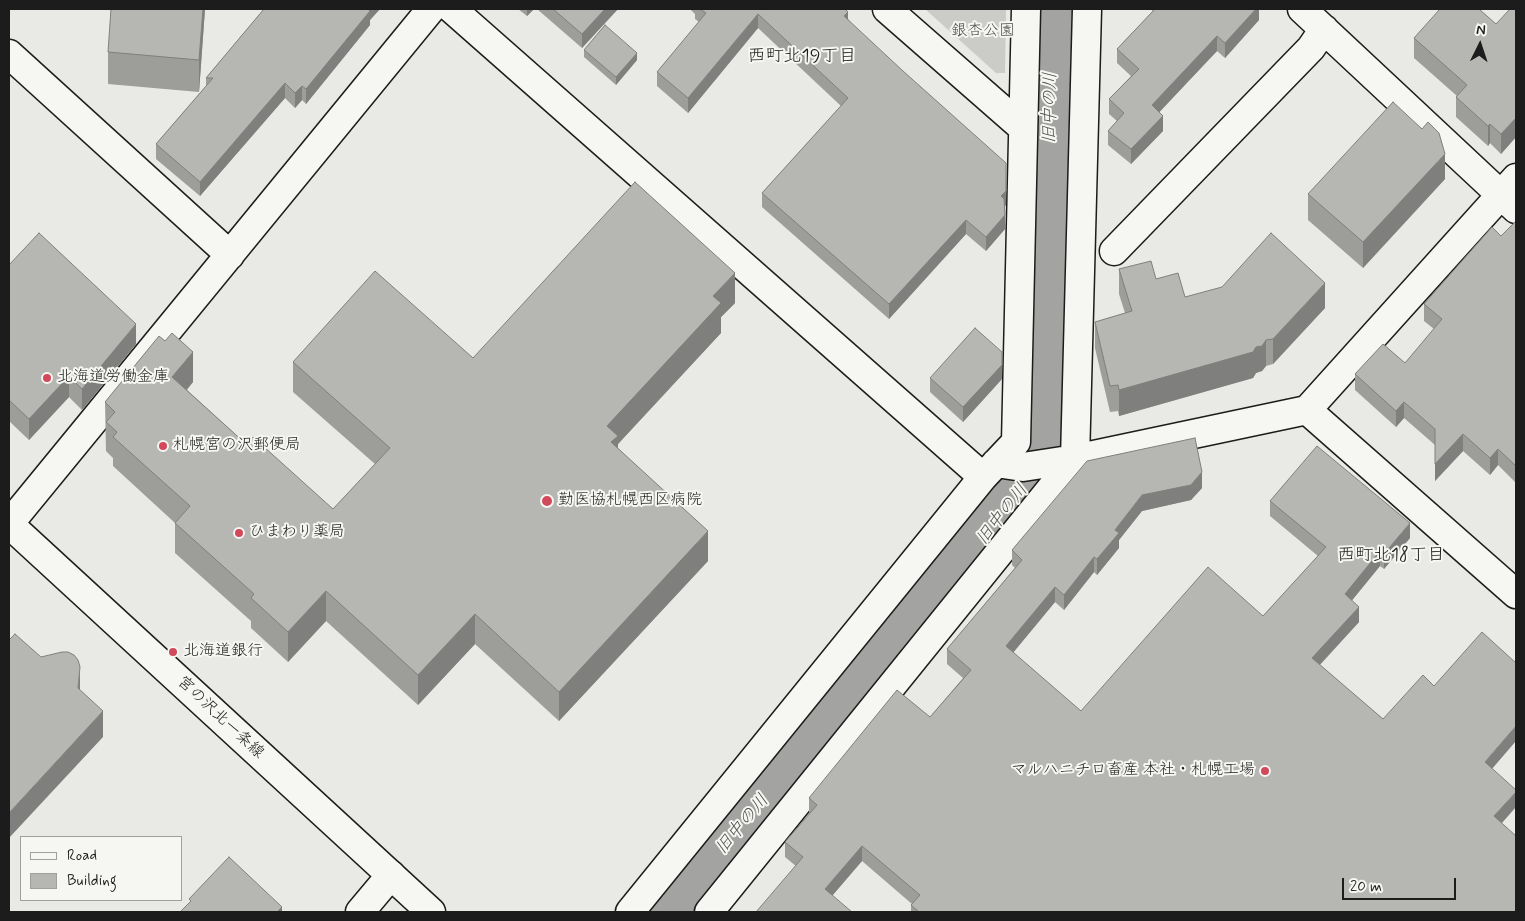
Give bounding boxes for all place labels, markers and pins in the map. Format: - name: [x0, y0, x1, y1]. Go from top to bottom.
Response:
- place label: 北海道労働金庫: [57, 368, 169, 388]
- marker: 北海道労働金庫: [41, 372, 53, 384]
- place label: 札幌宮の沢郵便局: [173, 436, 301, 456]
- marker: 札幌宮の沢郵便局: [157, 440, 169, 452]
- place label: 勤医協札幌西区病院: [558, 491, 702, 511]
- marker: 勤医協札幌西区病院: [540, 494, 554, 508]
- place label: ひまわり薬局: [249, 523, 345, 543]
- marker: ひまわり薬局: [233, 527, 245, 539]
- place label: 北海道銀行: [183, 642, 263, 662]
- marker: 北海道銀行: [167, 646, 179, 658]
- place label: マルハニチロ畜産 本社・札幌工場: [1011, 761, 1255, 781]
- marker: マルハニチロ畜産 本社・札幌工場: [1259, 765, 1271, 777]

